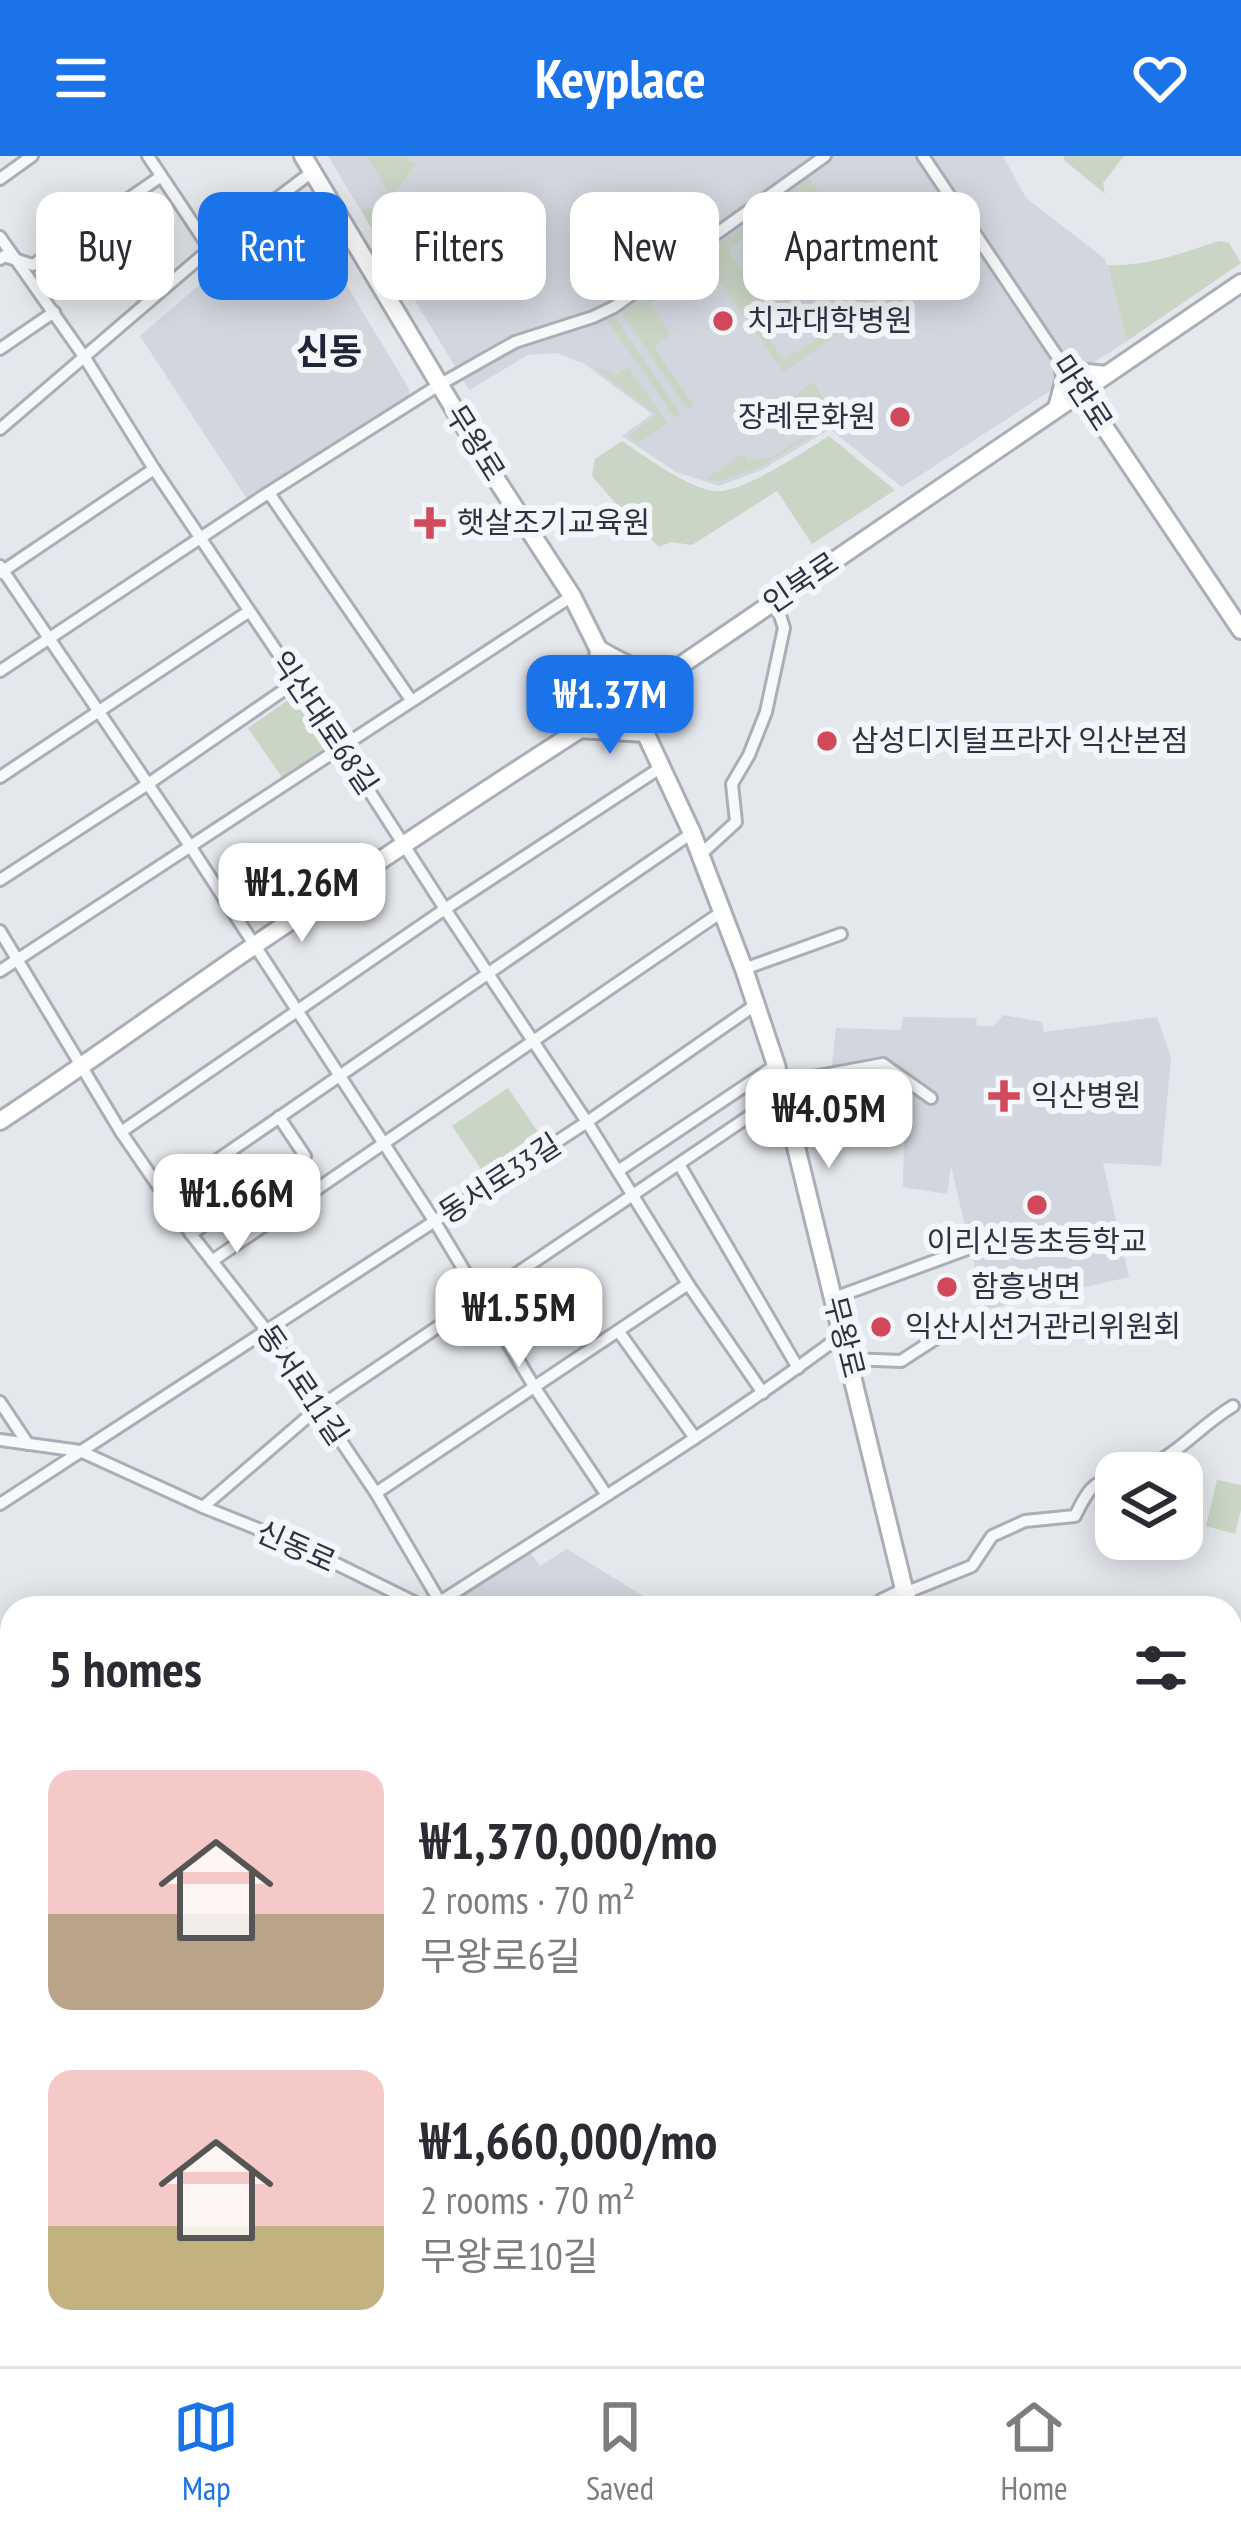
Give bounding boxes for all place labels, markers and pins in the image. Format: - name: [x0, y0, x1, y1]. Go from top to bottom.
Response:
- place label: 치과대학병원: [747, 300, 913, 339]
- marker: 치과대학병원: [710, 308, 736, 334]
- place label: 장례문화원: [738, 396, 876, 435]
- marker: 장례문화원: [887, 404, 913, 430]
- place label: 햇살조기교육원: [457, 502, 650, 541]
- marker: 햇살조기교육원: [414, 507, 446, 539]
- pin: ₩1.37M: [512, 655, 708, 757]
- place label: 삼성디지털프라자 익산본점: [851, 720, 1189, 759]
- marker: 삼성디지털프라자 익산본점: [814, 728, 840, 754]
- pin: ₩1.26M: [204, 843, 400, 945]
- pin: ₩4.05M: [731, 1069, 927, 1171]
- place label: 익산병원: [1031, 1075, 1141, 1114]
- marker: 익산병원: [988, 1080, 1020, 1112]
- pin: ₩1.66M: [139, 1154, 335, 1256]
- marker: 이리신동초등학교: [1024, 1192, 1050, 1218]
- place label: 이리신동초등학교: [927, 1221, 1147, 1260]
- place label: 함흥냉면: [971, 1266, 1081, 1305]
- pin: ₩1.55M: [421, 1268, 617, 1370]
- marker: 함흥냉면: [934, 1274, 960, 1300]
- place label: 익산시선거관리위원회: [905, 1306, 1181, 1345]
- marker: 익산시선거관리위원회: [868, 1314, 894, 1340]

